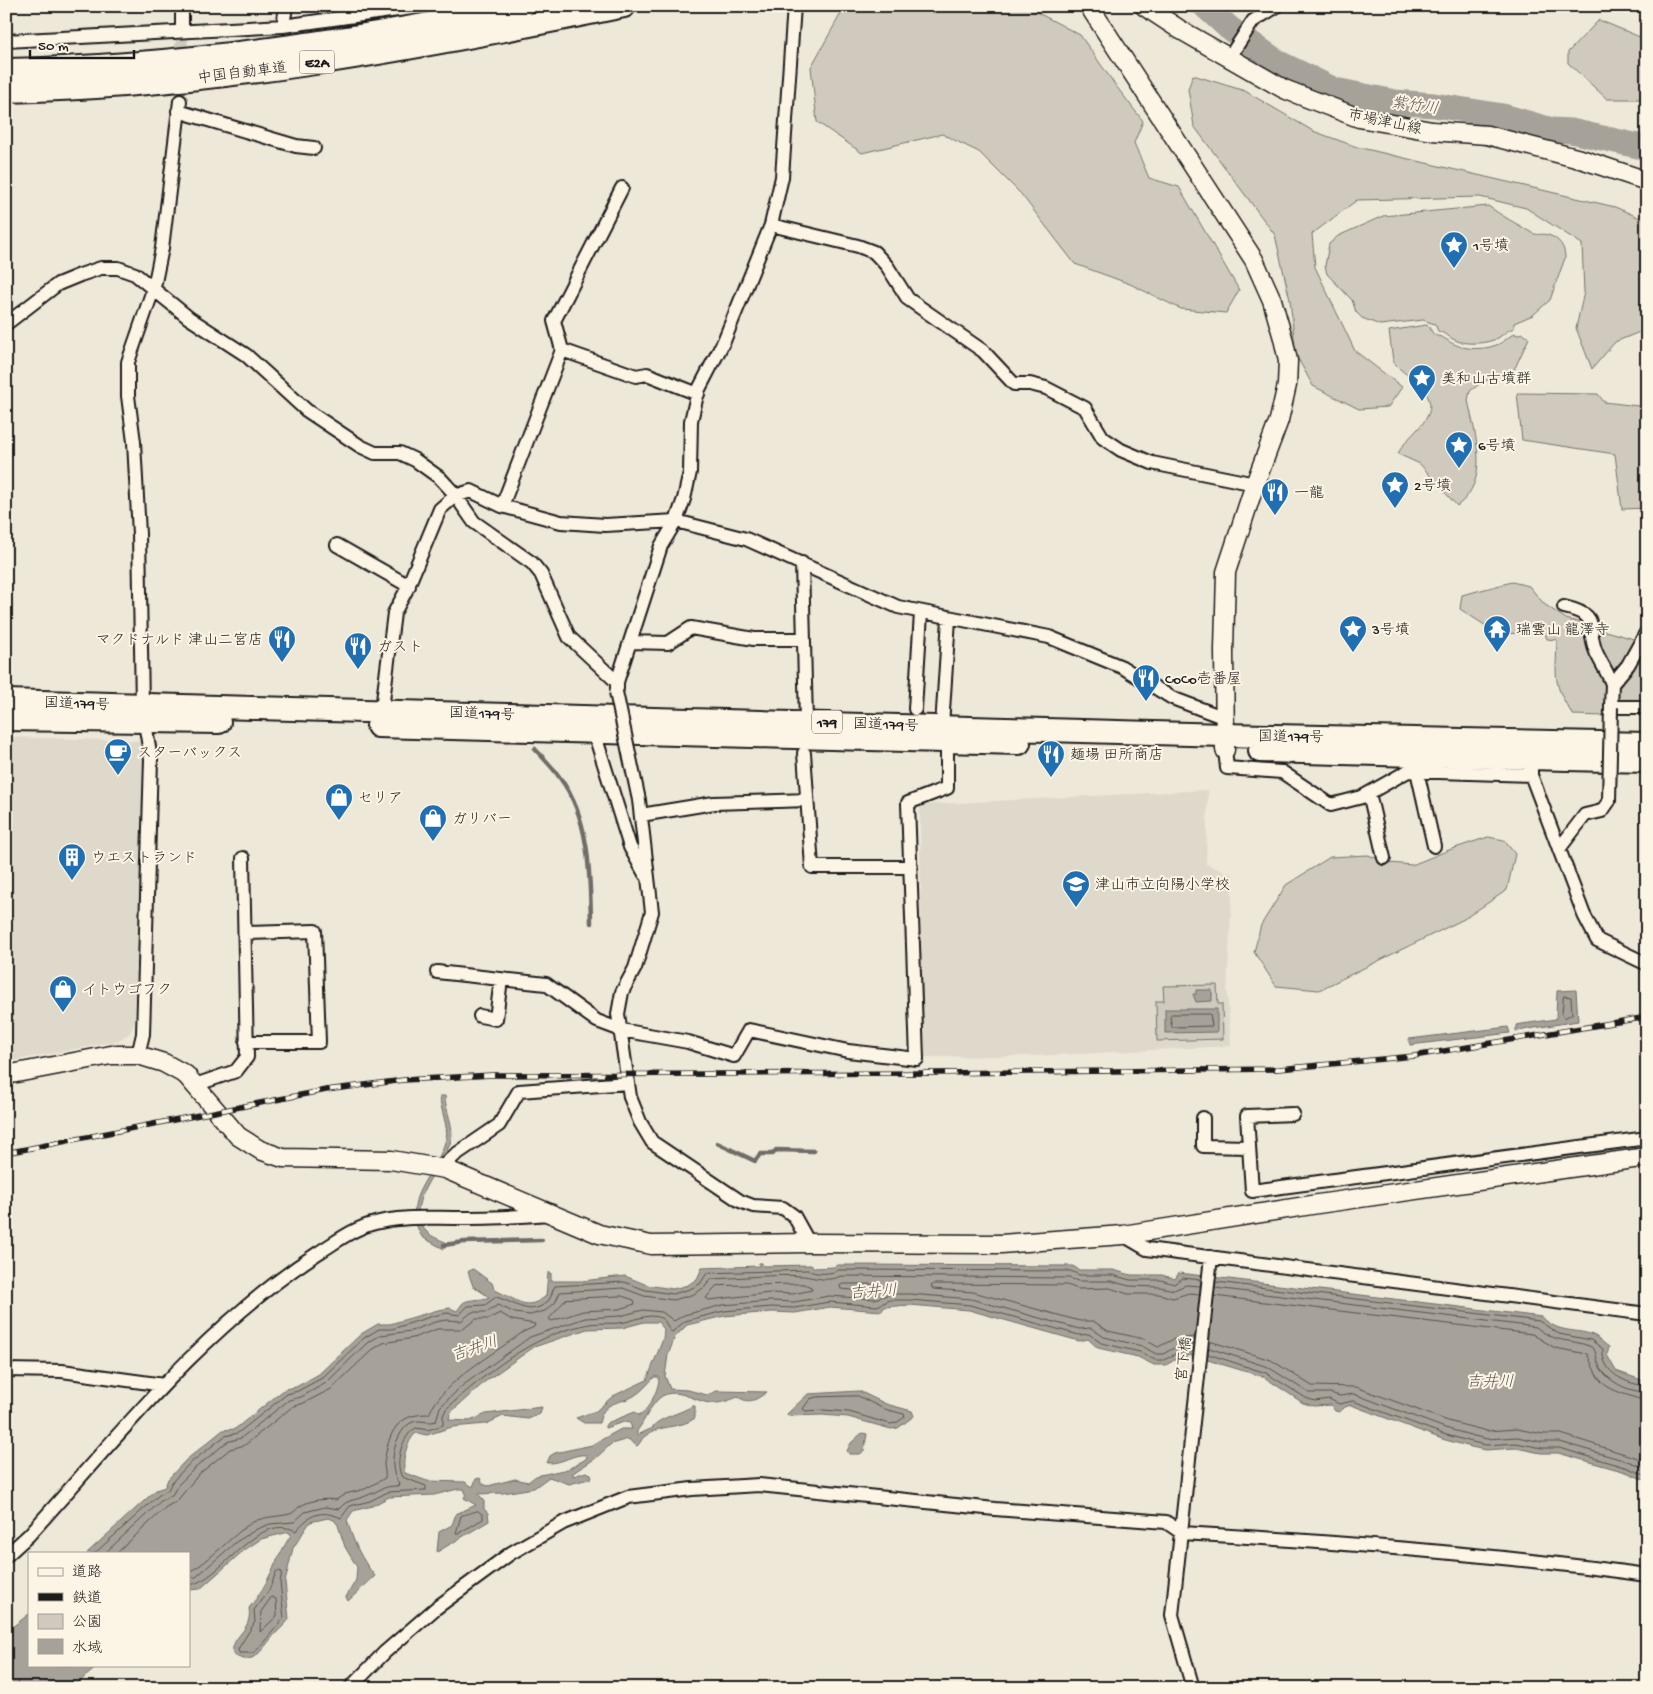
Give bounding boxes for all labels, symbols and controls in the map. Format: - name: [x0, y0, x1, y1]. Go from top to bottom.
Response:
- scale bar: [30, 28, 134, 60]
- text: 50 m: [38, 38, 69, 56]
- road number: E2A: [300, 51, 334, 74]
- street label: 中国自動車道: [196, 59, 288, 88]
- water label: 紫竹川: [1389, 94, 1440, 120]
- street label: 市場津山線: [1346, 105, 1423, 140]
- place icon: 1号墳: [1439, 230, 1469, 269]
- place label: 1号墳: [1472, 237, 1509, 256]
- place icon: 美和山古墳群: [1407, 363, 1437, 402]
- place label: 美和山古墳群: [1441, 370, 1531, 389]
- place icon: 6号墳: [1444, 430, 1474, 469]
- place label: 6号墳: [1478, 437, 1516, 456]
- place icon: 2号墳: [1380, 470, 1410, 509]
- restaurant icon: 一龍: [1260, 477, 1290, 516]
- place label: 2号墳: [1414, 477, 1451, 496]
- place label: 一龍: [1294, 485, 1324, 503]
- place icon: 3号墳: [1338, 614, 1368, 653]
- temple icon: 瑞雲山 龍澤寺: [1482, 614, 1512, 653]
- place label: 3号墳: [1371, 621, 1410, 640]
- place label: 瑞雲山 龍澤寺: [1516, 621, 1610, 640]
- restaurant icon: マクドナルド 津山二宮店: [267, 624, 297, 663]
- place label: マクドナルド 津山二宮店: [96, 631, 263, 650]
- restaurant icon: ガスト: [343, 631, 373, 670]
- place label: ガスト: [377, 639, 424, 657]
- restaurant icon: CoCo壱番屋: [1131, 663, 1161, 702]
- place label: CoCo壱番屋: [1165, 670, 1242, 689]
- street label: 国道179号: [43, 695, 110, 715]
- street label: 国道179号: [448, 705, 515, 725]
- road number: 179: [812, 710, 842, 734]
- street label: 国道179号: [852, 716, 919, 736]
- street label: 国道179号: [1258, 728, 1324, 748]
- cafe icon: スターバックス: [103, 737, 133, 776]
- restaurant icon: 麺場 田所商店: [1036, 739, 1066, 778]
- place label: スターバックス: [137, 745, 242, 763]
- place label: 麺場 田所商店: [1070, 746, 1164, 765]
- shop icon: セリア: [324, 782, 354, 821]
- place label: セリア: [358, 790, 403, 808]
- shop icon: ガリバー: [418, 803, 448, 842]
- place label: ガリバー: [452, 811, 512, 829]
- building icon: ウエストランド: [57, 842, 87, 881]
- place label: ウエストランド: [91, 850, 197, 868]
- school or university icon: 津山市立向陽小学校: [1061, 869, 1091, 908]
- place label: 津山市立向陽小学校: [1095, 876, 1230, 895]
- shop icon: イトウゴフク: [48, 974, 78, 1013]
- place label: イトウゴフク: [82, 982, 172, 1000]
- water label: 吉井川: [849, 1281, 898, 1305]
- water label: 吉井川: [449, 1333, 501, 1367]
- street label: 宮下橋: [1173, 1336, 1196, 1383]
- water label: 吉井川: [1466, 1373, 1514, 1393]
- legend: [28, 1552, 190, 1666]
- text: 道路: [72, 1564, 102, 1582]
- text: 鉄道: [72, 1590, 102, 1608]
- text: 公園: [72, 1614, 102, 1632]
- text: 水域: [72, 1639, 102, 1658]

